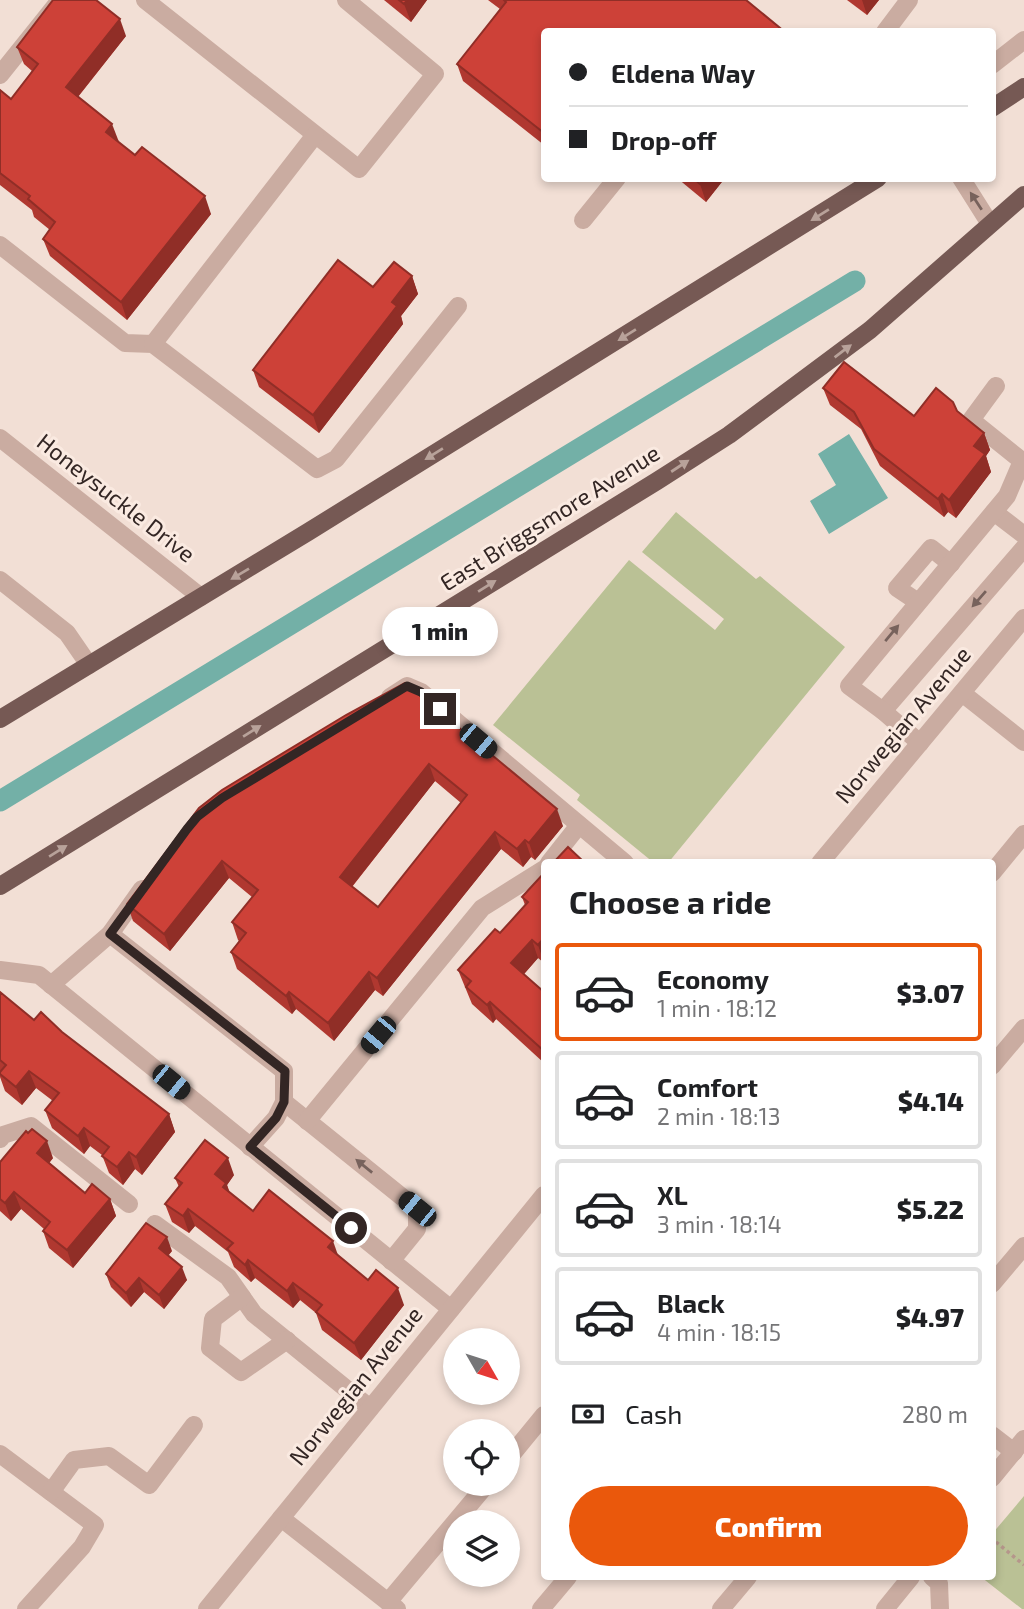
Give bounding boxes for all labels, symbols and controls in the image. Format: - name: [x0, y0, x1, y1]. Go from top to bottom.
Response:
- text: Eldena Way: [611, 57, 755, 88]
- text: Drop-off: [611, 124, 716, 155]
- one-way arrow: [970, 192, 983, 211]
- one-way arrow: [811, 208, 830, 221]
- one-way arrow: [617, 328, 637, 341]
- one-way arrow: [834, 344, 852, 358]
- street label: Honeysuckle Drive: [32, 427, 201, 568]
- street label: East Briggsmore Avenue: [434, 438, 664, 596]
- one-way arrow: [424, 448, 443, 461]
- one-way arrow: [671, 460, 690, 473]
- one-way arrow: [230, 567, 249, 580]
- one-way arrow: [478, 580, 497, 593]
- one-way arrow: [972, 591, 987, 608]
- callout: 1 min: [382, 608, 498, 656]
- text: 1 min: [412, 617, 468, 645]
- one-way arrow: [885, 625, 900, 643]
- street label: Norwegian Avenue: [829, 640, 976, 808]
- route end: [424, 693, 456, 725]
- car: [456, 719, 501, 763]
- one-way arrow: [242, 725, 261, 738]
- one-way arrow: [49, 844, 68, 857]
- text: Choose a ride: [569, 882, 772, 920]
- icon: car: [573, 961, 636, 1024]
- text: Economy: [657, 963, 769, 994]
- text: $3.07: [897, 977, 964, 1008]
- text: 1 min · 18:12: [657, 994, 777, 1022]
- car: [357, 1012, 400, 1058]
- car: [149, 1061, 194, 1103]
- icon: car: [573, 1069, 636, 1132]
- text: Comfort: [657, 1071, 758, 1102]
- text: $4.14: [898, 1085, 964, 1116]
- text: 2 min · 18:13: [657, 1102, 780, 1130]
- one-way arrow: [355, 1159, 373, 1174]
- icon: car: [573, 1177, 636, 1240]
- text: XL: [657, 1179, 688, 1210]
- car: [395, 1188, 440, 1230]
- text: $5.22: [897, 1193, 964, 1224]
- text: 3 min · 18:14: [657, 1210, 782, 1238]
- route start: [335, 1212, 367, 1244]
- icon: car: [573, 1285, 636, 1348]
- text: Black: [657, 1287, 725, 1318]
- street label: Norwegian Avenue: [283, 1300, 428, 1470]
- text: $4.97: [896, 1301, 964, 1332]
- text: 4 min · 18:15: [657, 1318, 781, 1346]
- north arrow: [443, 1328, 520, 1405]
- map controls: [443, 1328, 520, 1587]
- icon: cash: [569, 1395, 607, 1433]
- text: Cash: [625, 1398, 682, 1429]
- text: 280 m: [902, 1400, 968, 1428]
- button: locate: [443, 1419, 520, 1496]
- button: Confirm: [569, 1486, 968, 1566]
- button: layers: [443, 1510, 520, 1587]

